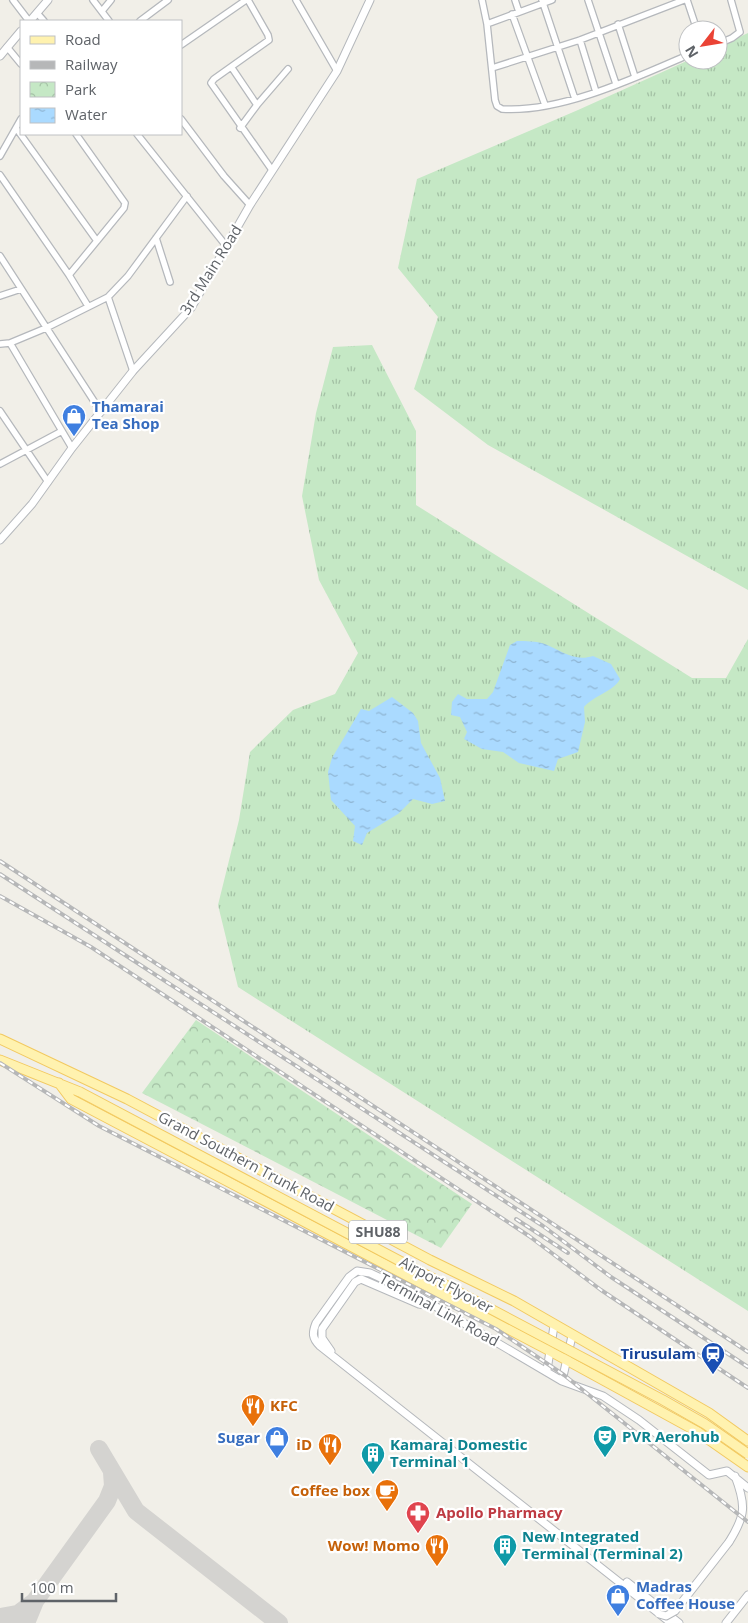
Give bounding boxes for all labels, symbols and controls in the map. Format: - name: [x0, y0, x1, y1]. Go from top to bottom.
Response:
- legend: [20, 20, 182, 135]
- north arrow: [678, 20, 728, 70]
- text: Road: [65, 29, 101, 49]
- text: N: [680, 42, 703, 62]
- text: Railway: [65, 54, 118, 74]
- text: Park: [65, 79, 96, 99]
- text: Water: [65, 104, 107, 124]
- street label: 3rd Main Road: [175, 221, 246, 318]
- place label: Thamarai Tea Shop: [92, 396, 164, 433]
- shop icon: Thamarai Tea Shop: [61, 403, 87, 437]
- street label: Grand Southern Trunk Road: [155, 1106, 338, 1216]
- road number: SHU88: [349, 1220, 407, 1244]
- street label: Airport Flyover: [396, 1251, 497, 1317]
- street label: Terminal Link Road: [376, 1268, 503, 1350]
- station icon: Tirusulam: [700, 1341, 726, 1375]
- place label: Tirusulam: [620, 1343, 696, 1363]
- restaurant icon: KFC: [240, 1393, 266, 1427]
- place label: KFC: [270, 1395, 298, 1415]
- theatre icon: PVR Aerohub: [592, 1424, 618, 1458]
- shop icon: Sugar: [264, 1425, 290, 1459]
- place label: PVR Aerohub: [622, 1426, 720, 1446]
- place label: Sugar: [218, 1427, 260, 1447]
- restaurant icon: iD: [317, 1432, 343, 1466]
- place label: iD: [296, 1434, 312, 1454]
- place label: Kamaraj Domestic Terminal 1: [390, 1434, 528, 1471]
- building icon: Kamaraj Domestic Terminal 1: [360, 1441, 386, 1475]
- cafe icon: Coffee box: [374, 1478, 400, 1512]
- place label: Coffee box: [290, 1480, 370, 1500]
- pharmacy icon: Apollo Pharmacy: [405, 1500, 431, 1534]
- place label: Apollo Pharmacy: [436, 1502, 563, 1522]
- place label: New Integrated Terminal (Terminal 2): [522, 1526, 683, 1563]
- restaurant icon: Wow! Momo: [424, 1533, 450, 1567]
- building icon: New Integrated Terminal (Terminal 2): [492, 1533, 518, 1567]
- place label: Wow! Momo: [328, 1535, 420, 1555]
- scale bar: [22, 1570, 116, 1602]
- place label: Madras Coffee House: [636, 1576, 735, 1613]
- text: 100 m: [30, 1577, 74, 1597]
- shop icon: Madras Coffee House: [605, 1583, 631, 1617]

